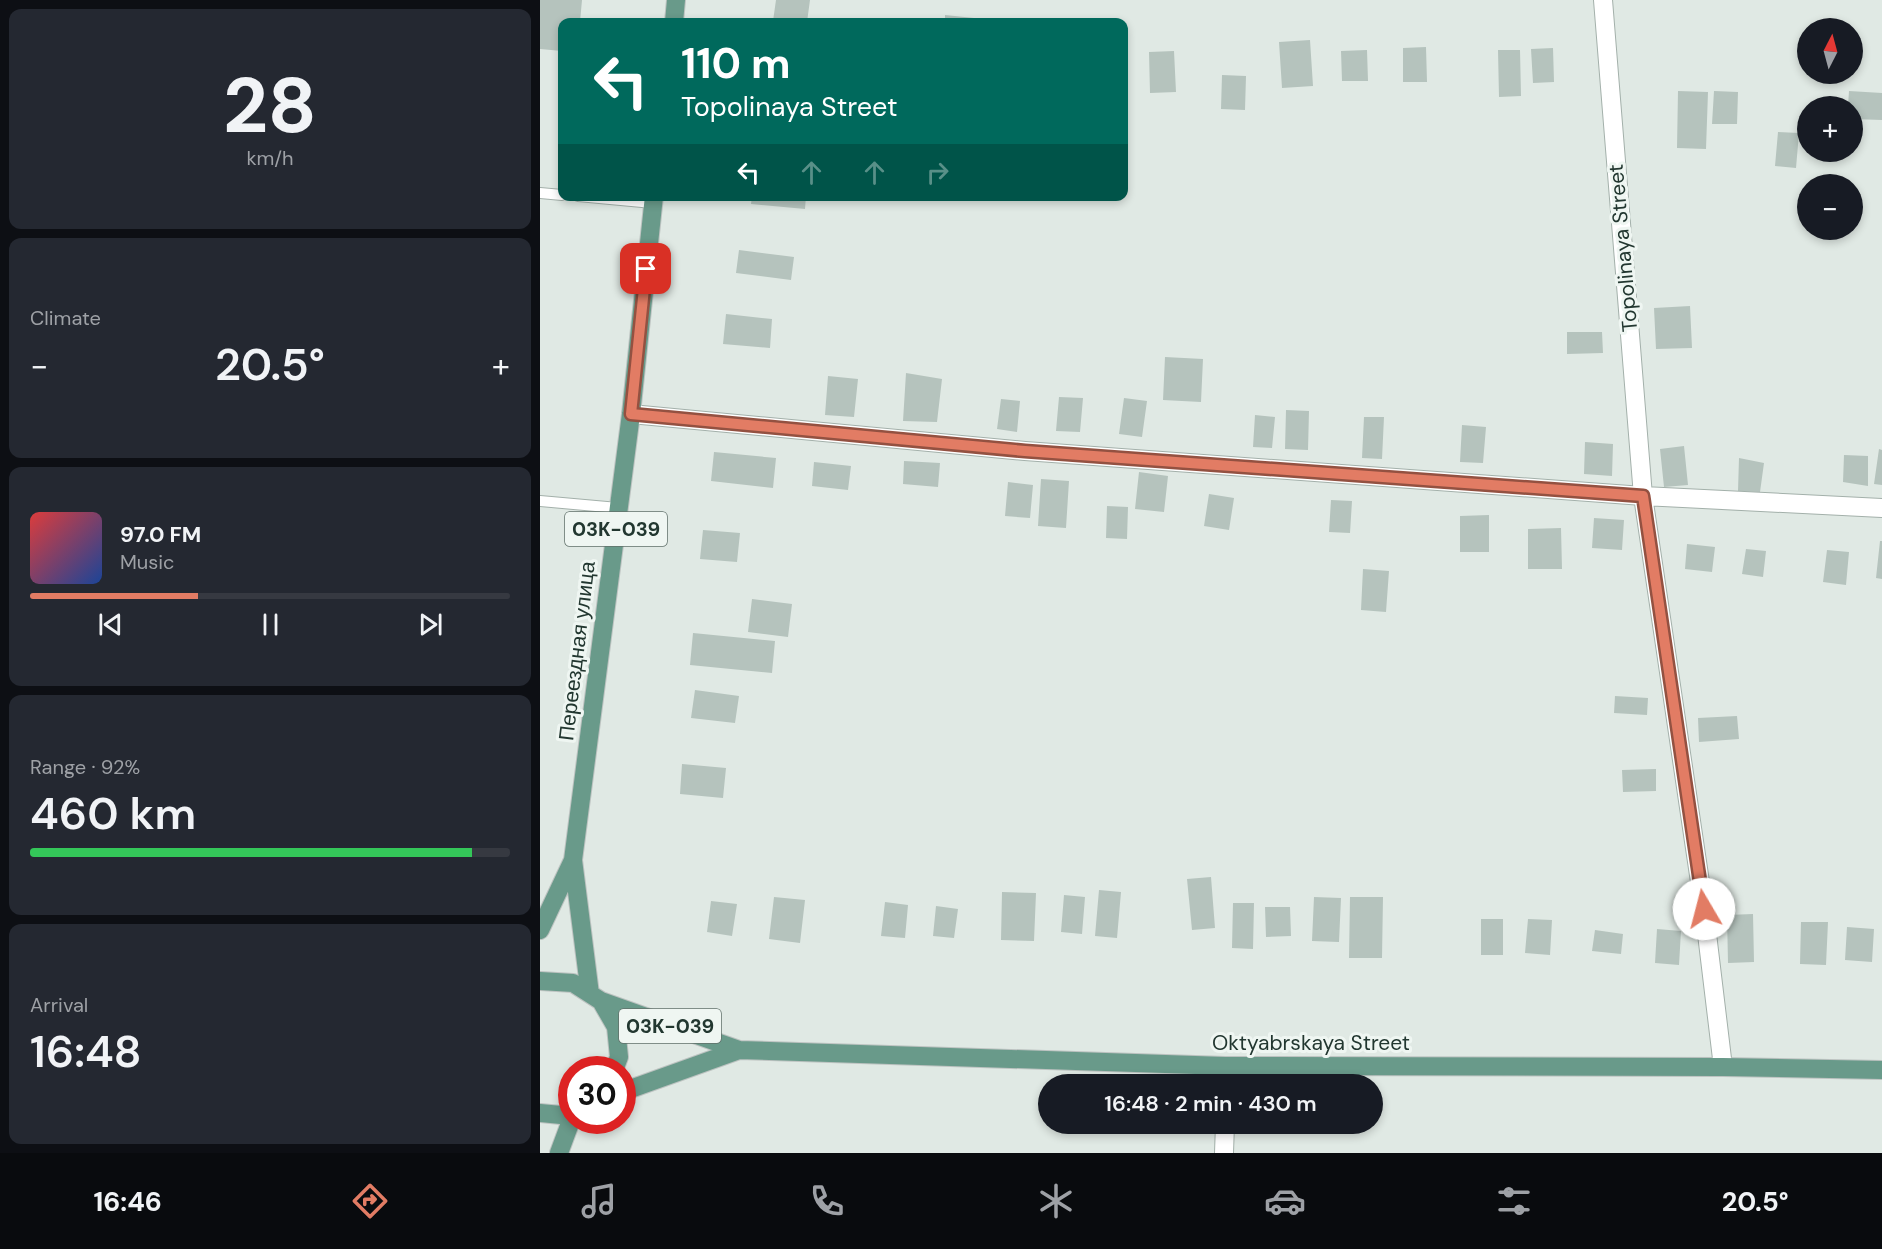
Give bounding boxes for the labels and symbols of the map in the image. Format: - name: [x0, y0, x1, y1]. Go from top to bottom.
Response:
- north arrow: [1797, 18, 1863, 84]
- street label: Topolinaya Street: [1602, 163, 1644, 333]
- pin: [620, 243, 671, 294]
- road number: 03К-039: [565, 512, 667, 546]
- street label: Переездная улица: [552, 559, 602, 742]
- position arrow: [1672, 877, 1736, 941]
- road number: 03К-039: [619, 1009, 721, 1043]
- street label: Oktyabrskaya Street: [1212, 1029, 1410, 1057]
- speed limit sign: 30: [558, 1056, 636, 1134]

